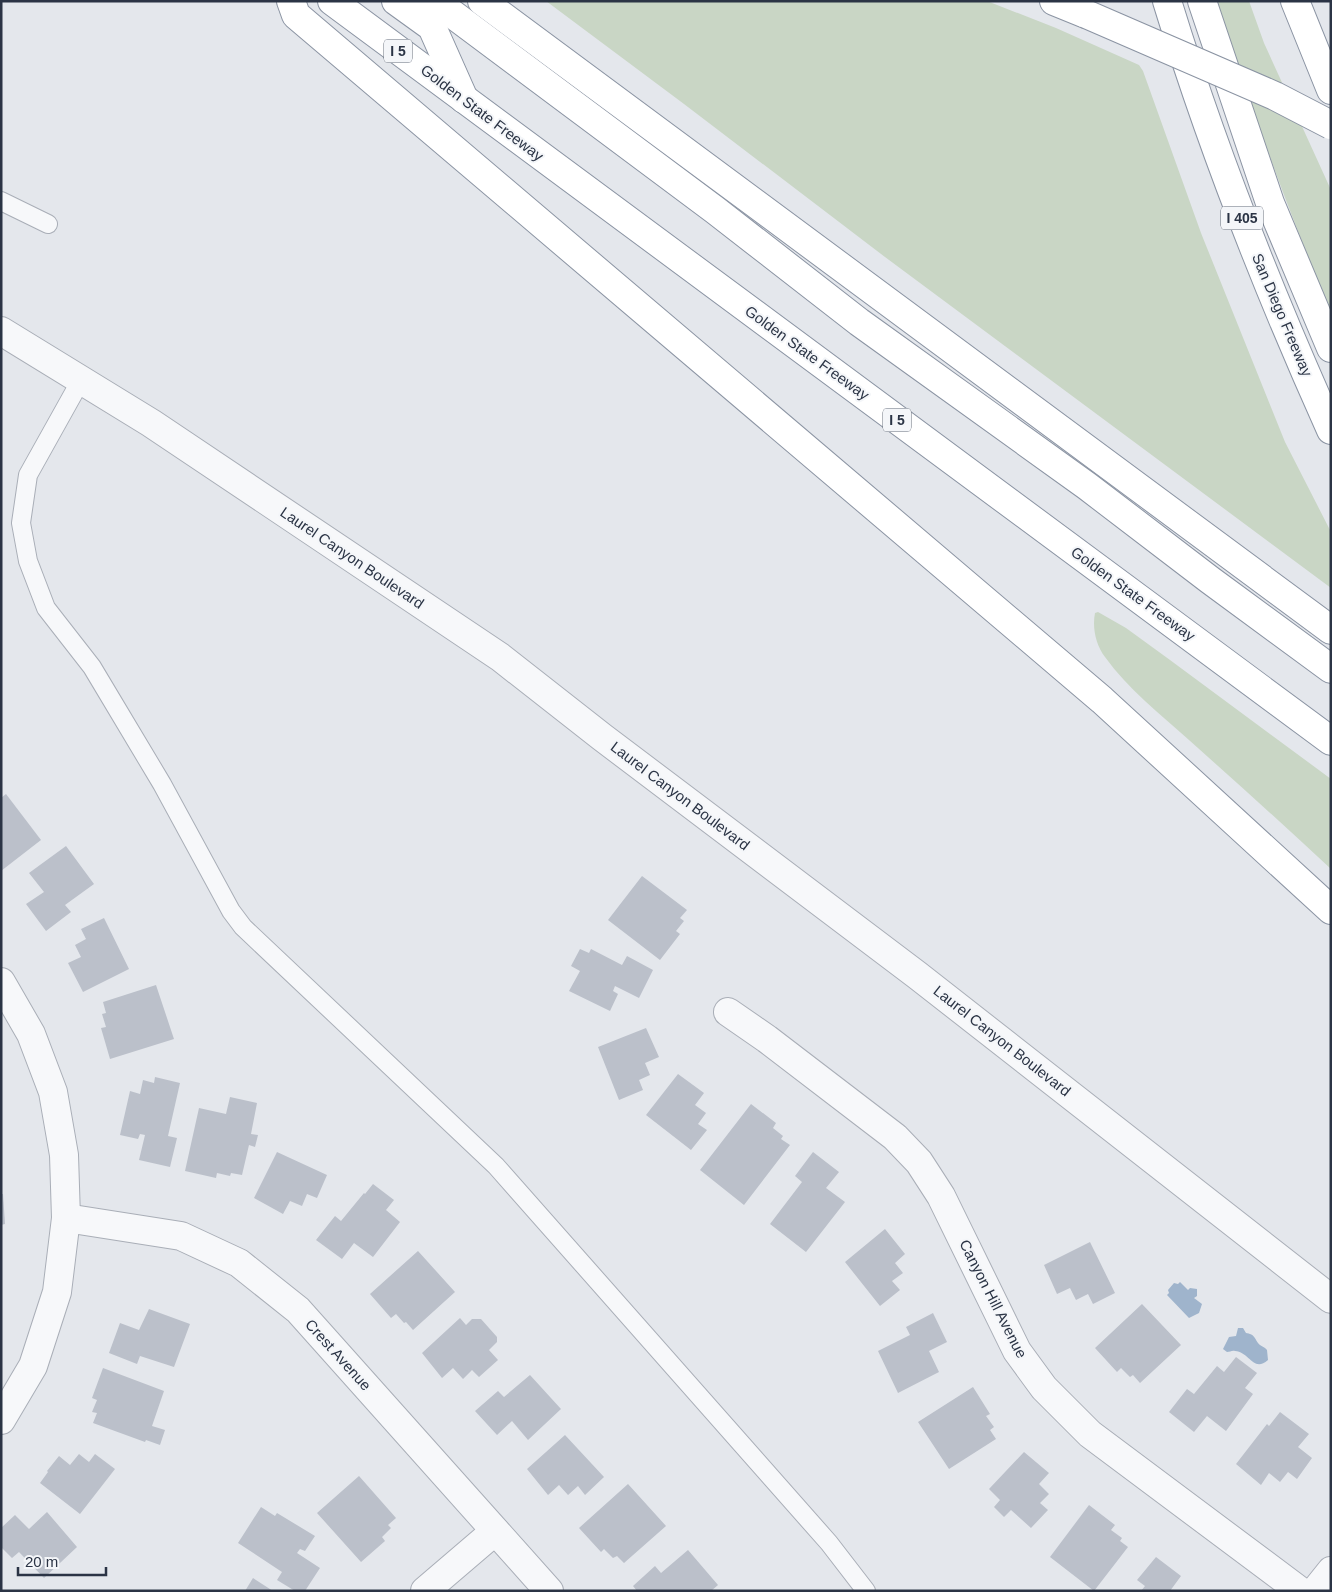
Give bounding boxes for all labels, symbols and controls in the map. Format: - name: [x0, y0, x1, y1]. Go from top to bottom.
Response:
- road number: I 5: [384, 40, 412, 62]
- street label: Golden State Freeway: [418, 61, 547, 165]
- road number: I 405: [1221, 207, 1263, 230]
- street label: San Diego Freeway: [1249, 251, 1316, 379]
- street label: Golden State Freeway: [742, 302, 873, 404]
- road number: I 5: [883, 408, 911, 432]
- street label: Laurel Canyon Boulevard: [277, 503, 427, 612]
- street label: Golden State Freeway: [1068, 543, 1199, 645]
- street label: Laurel Canyon Boulevard: [608, 738, 753, 853]
- street label: Laurel Canyon Boulevard: [930, 982, 1074, 1099]
- street label: Canyon Hill Avenue: [956, 1237, 1031, 1361]
- street label: Crest Avenue: [302, 1316, 375, 1394]
- scale bar: [18, 1544, 105, 1576]
- text: 20 m: [25, 1553, 58, 1570]

